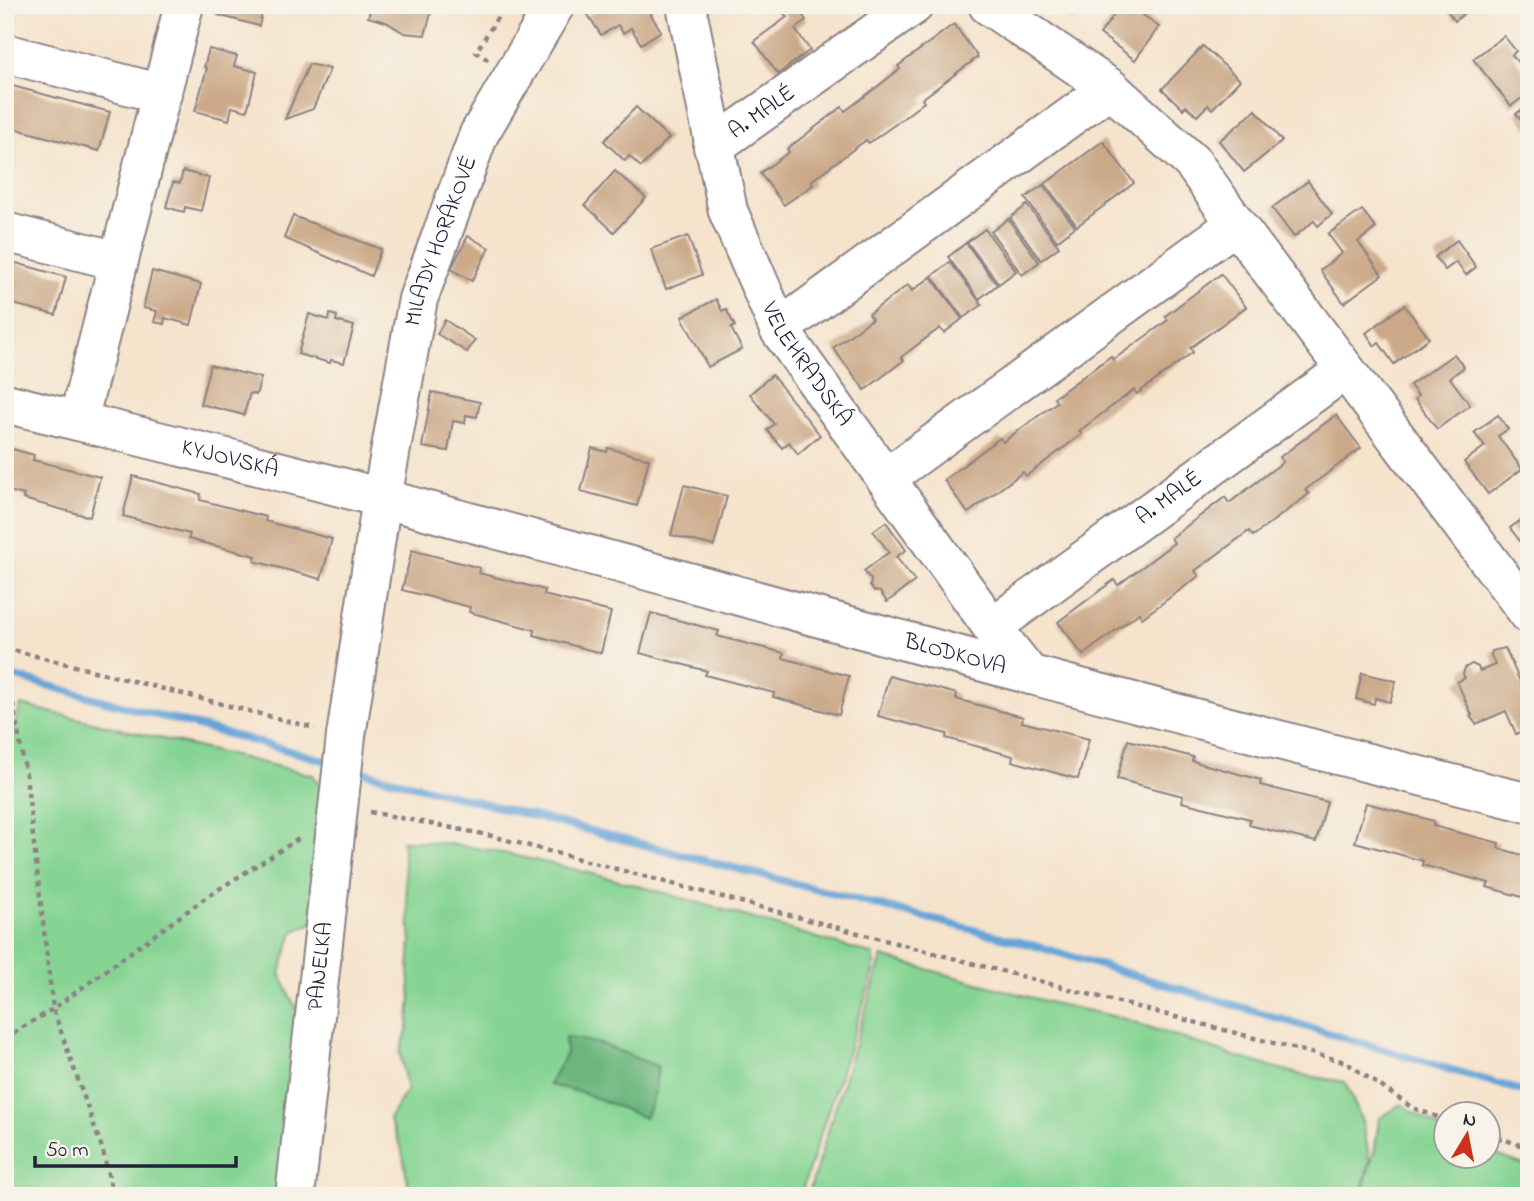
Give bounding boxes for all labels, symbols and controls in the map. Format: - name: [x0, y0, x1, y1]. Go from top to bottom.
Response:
- street label: A. MALÉ: [722, 77, 802, 148]
- street label: MILADY HORÁKOVÉ: [397, 151, 486, 329]
- street label: VELEHRADSKÁ: [752, 296, 861, 433]
- street label: KYJOVSKÁ: [178, 431, 282, 487]
- street label: A. MALÉ: [1129, 463, 1209, 534]
- street label: BLODKOVA: [900, 625, 1010, 684]
- street label: PANELKA: [299, 920, 342, 1013]
- north arrow: [1432, 1100, 1502, 1170]
- text: N: [1461, 1106, 1478, 1135]
- scale bar: [35, 1124, 236, 1168]
- text: 50 m: [46, 1136, 89, 1166]

